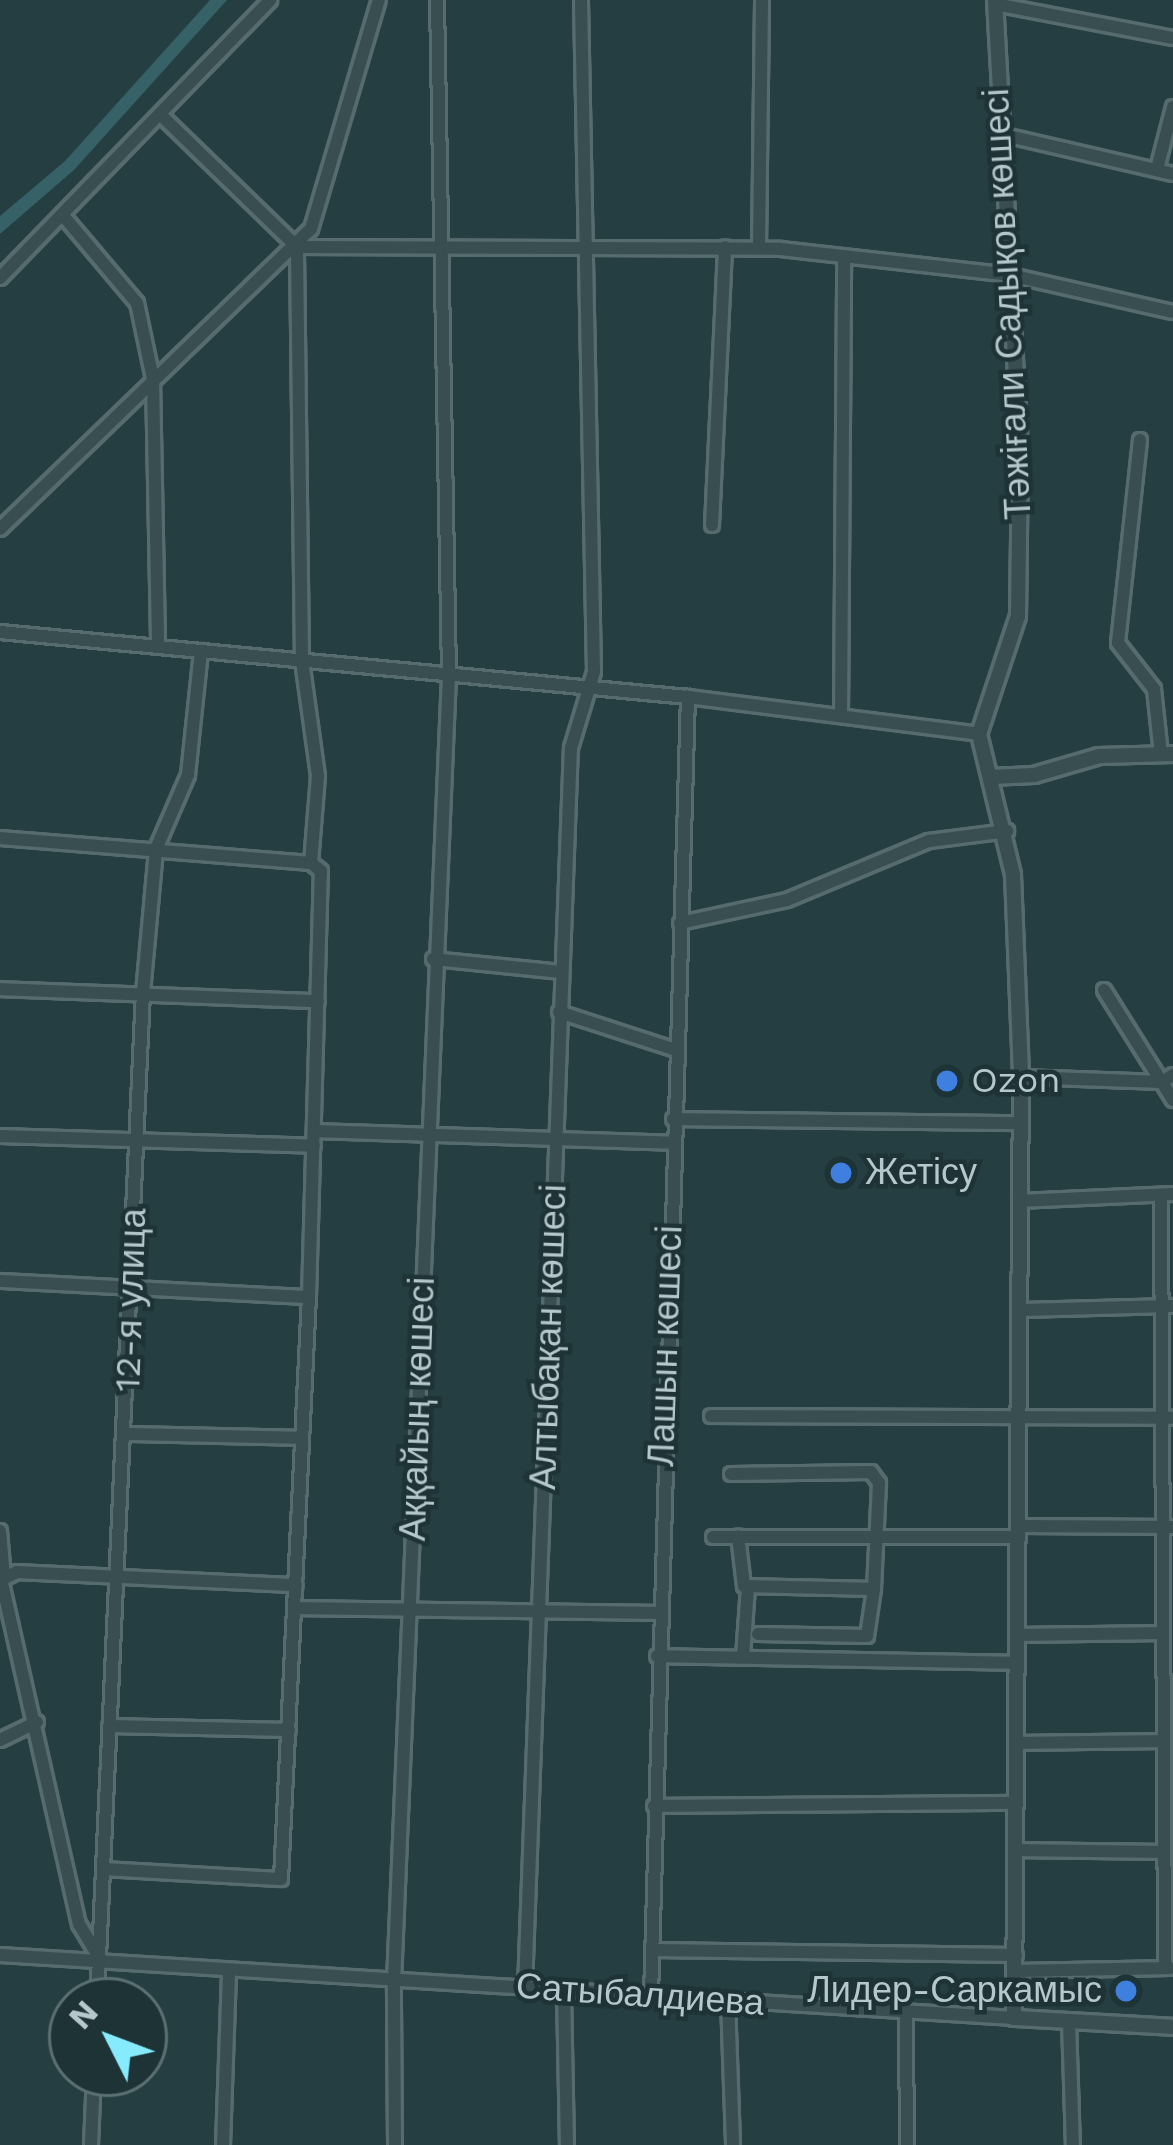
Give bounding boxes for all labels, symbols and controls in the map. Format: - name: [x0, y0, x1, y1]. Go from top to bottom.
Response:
- street label: Тәжіғали Садықов көшесі: [975, 87, 1041, 521]
- place label: Ozon: [971, 1059, 1061, 1103]
- marker: Ozon: [934, 1068, 960, 1094]
- place label: Жетісу: [865, 1151, 977, 1195]
- marker: Жетісу: [828, 1160, 854, 1186]
- street label: Алтыбақан көшесі: [522, 1183, 576, 1491]
- street label: 12-я улица: [106, 1208, 156, 1392]
- street label: Лашын көшесі: [640, 1225, 692, 1467]
- street label: Аққайың көшесі: [392, 1276, 444, 1542]
- street label: Сатыбалдиева: [514, 1965, 766, 2025]
- place label: Лидер-Саркамыс: [807, 1969, 1102, 2013]
- north arrow: [48, 1977, 168, 2097]
- marker: Лидер-Саркамыс: [1113, 1978, 1139, 2004]
- text: N: [60, 1992, 106, 2037]

